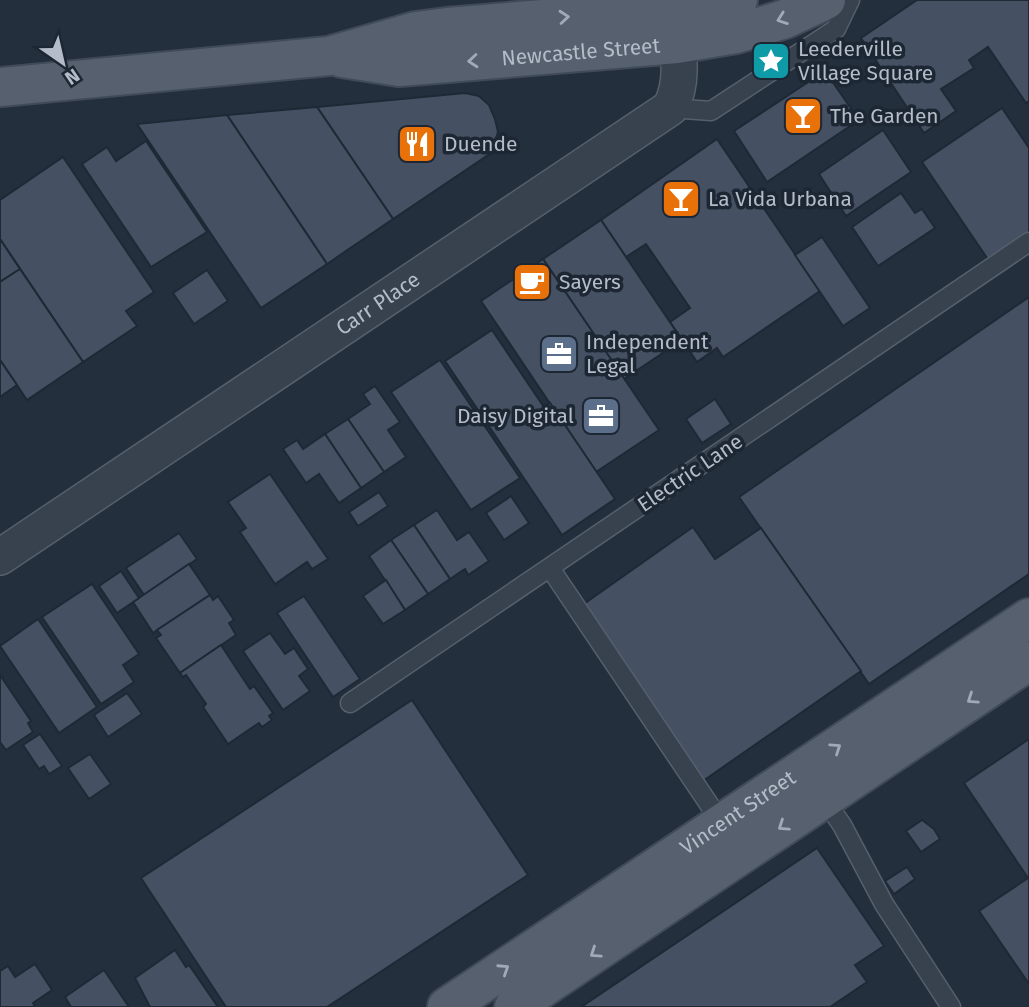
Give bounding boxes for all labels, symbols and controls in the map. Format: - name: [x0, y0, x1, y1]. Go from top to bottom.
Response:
- one-way arrow: [559, 10, 570, 25]
- one-way arrow: [776, 11, 788, 25]
- north arrow: [28, 28, 98, 98]
- street label: Newcastle Street: [500, 32, 661, 71]
- place label: Leederville Village Square: [798, 36, 933, 86]
- place icon: Leederville Village Square: [750, 40, 792, 82]
- one-way arrow: [468, 53, 479, 68]
- text: N: [61, 64, 84, 90]
- bar icon: The Garden: [782, 95, 824, 137]
- place label: The Garden: [830, 103, 939, 129]
- restaurant icon: Duende: [396, 123, 438, 165]
- place label: Duende: [444, 131, 518, 157]
- bar icon: La Vida Urbana: [660, 178, 702, 220]
- place label: La Vida Urbana: [708, 186, 852, 212]
- cafe icon: Sayers: [511, 261, 553, 303]
- street label: Carr Place: [331, 266, 425, 341]
- place label: Sayers: [559, 269, 621, 295]
- place label: Independent Legal: [586, 329, 709, 379]
- office icon: Independent Legal: [538, 333, 580, 375]
- office icon: Daisy Digital: [580, 395, 622, 437]
- place label: Daisy Digital: [457, 403, 574, 429]
- street label: Electric Lane: [632, 428, 748, 518]
- one-way arrow: [967, 691, 980, 704]
- one-way arrow: [828, 743, 841, 756]
- street label: Vincent Street: [675, 764, 801, 860]
- one-way arrow: [778, 818, 791, 831]
- one-way arrow: [590, 945, 603, 957]
- one-way arrow: [496, 965, 509, 978]

